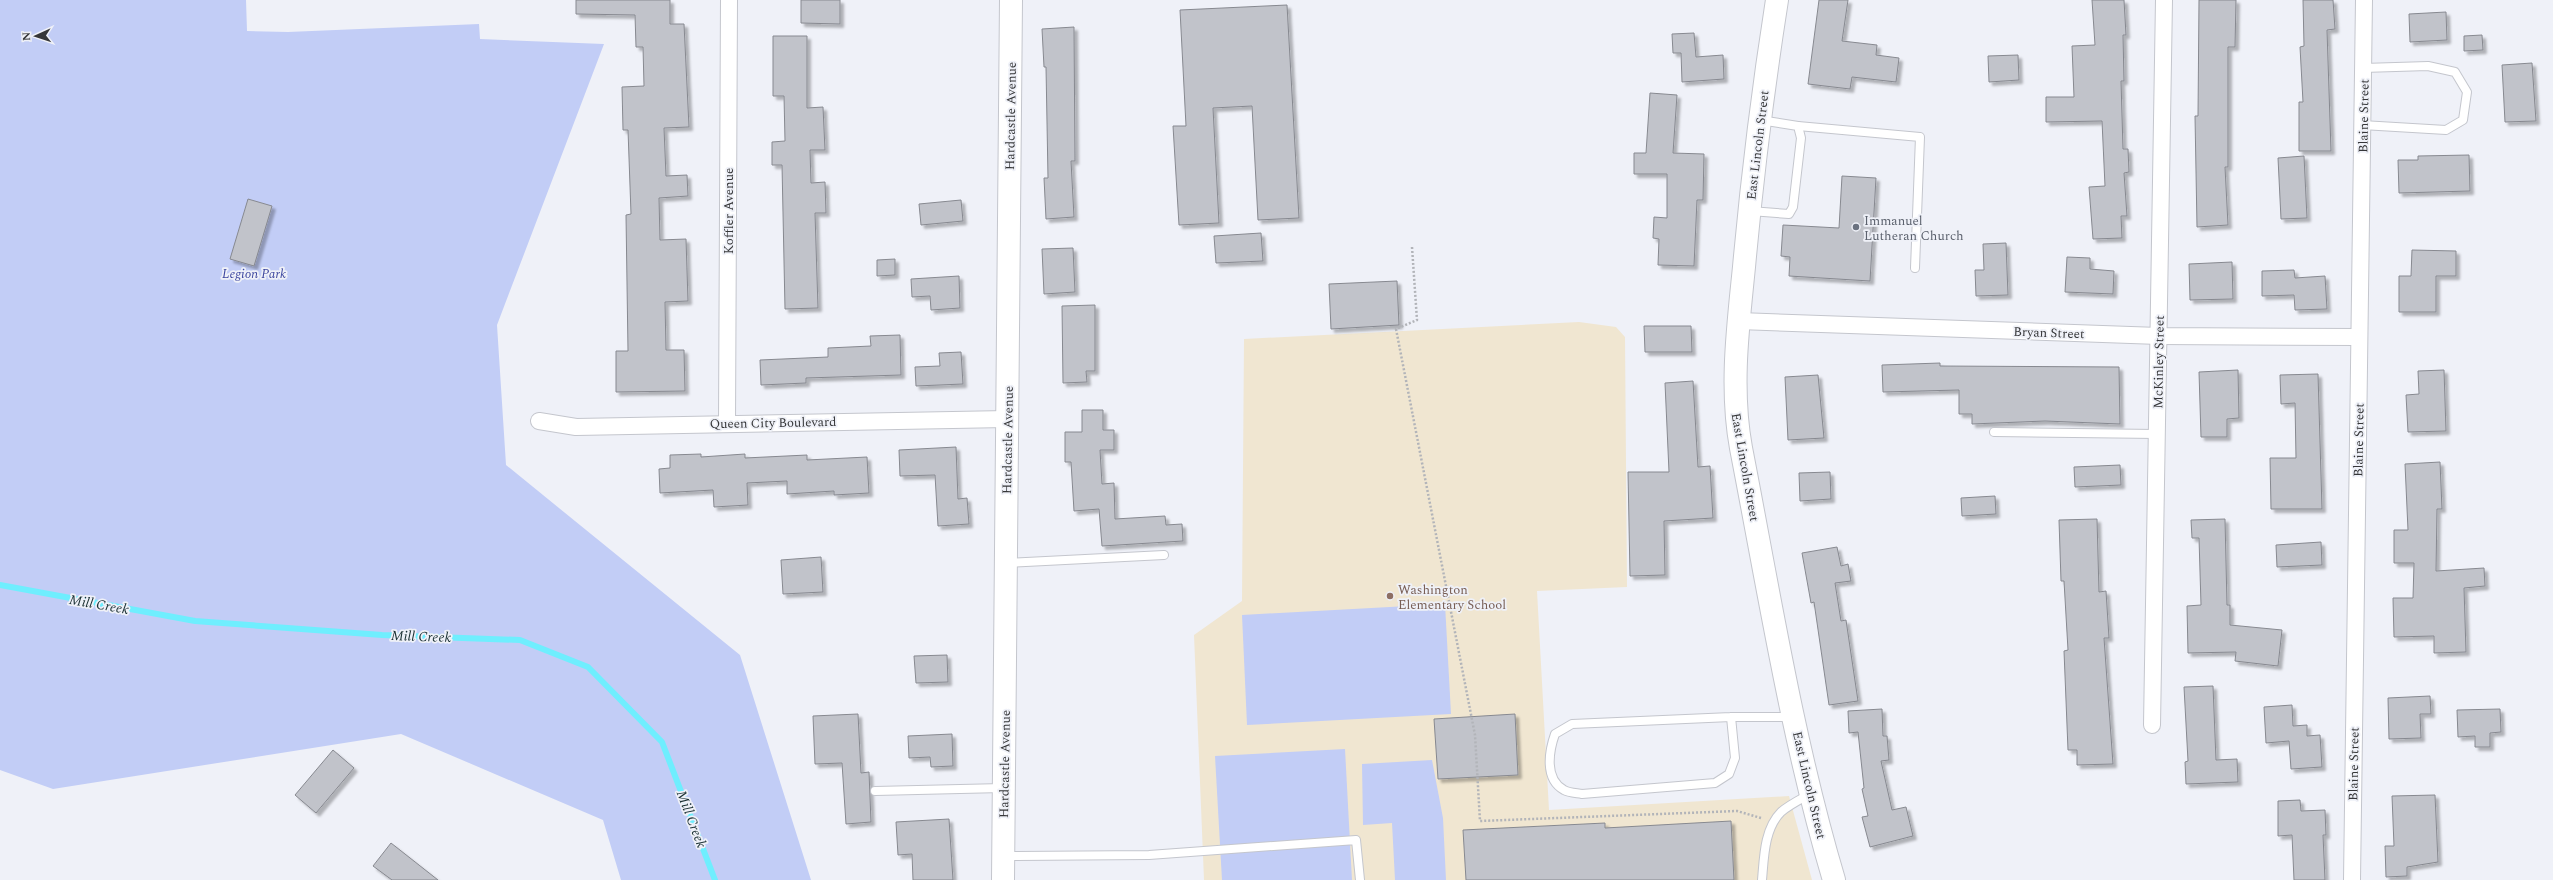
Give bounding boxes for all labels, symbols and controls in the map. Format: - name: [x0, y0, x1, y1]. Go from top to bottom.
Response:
- north arrow: [16, 16, 56, 56]
- text: N: [18, 32, 35, 41]
- street label: Hardcastle Avenue: [1000, 62, 1022, 170]
- street label: Blaine Street: [2353, 79, 2375, 153]
- street label: East Lincoln Street: [1741, 89, 1775, 201]
- street label: Koffler Avenue: [719, 168, 739, 254]
- place label: Immanuel Lutheran Church: [1864, 211, 1964, 246]
- marker: Immanuel Lutheran Church: [1851, 222, 1861, 232]
- park label: Legion Park: [222, 264, 286, 284]
- street label: McKinley Street: [2148, 315, 2170, 409]
- street label: Bryan Street: [2013, 322, 2085, 344]
- street label: Hardcastle Avenue: [997, 386, 1019, 494]
- street label: Blaine Street: [2348, 403, 2370, 477]
- street label: East Lincoln Street: [1726, 411, 1764, 523]
- street label: Queen City Boulevard: [709, 412, 837, 434]
- place label: Washington Elementary School: [1398, 580, 1506, 615]
- water label: Mill Creek: [67, 589, 131, 620]
- marker: Washington Elementary School: [1385, 591, 1395, 601]
- water label: Mill Creek: [390, 625, 452, 648]
- street label: Hardcastle Avenue: [994, 710, 1016, 818]
- street label: Blaine Street: [2343, 727, 2365, 801]
- street label: East Lincoln Street: [1787, 729, 1831, 841]
- water label: Mill Creek: [671, 787, 712, 852]

